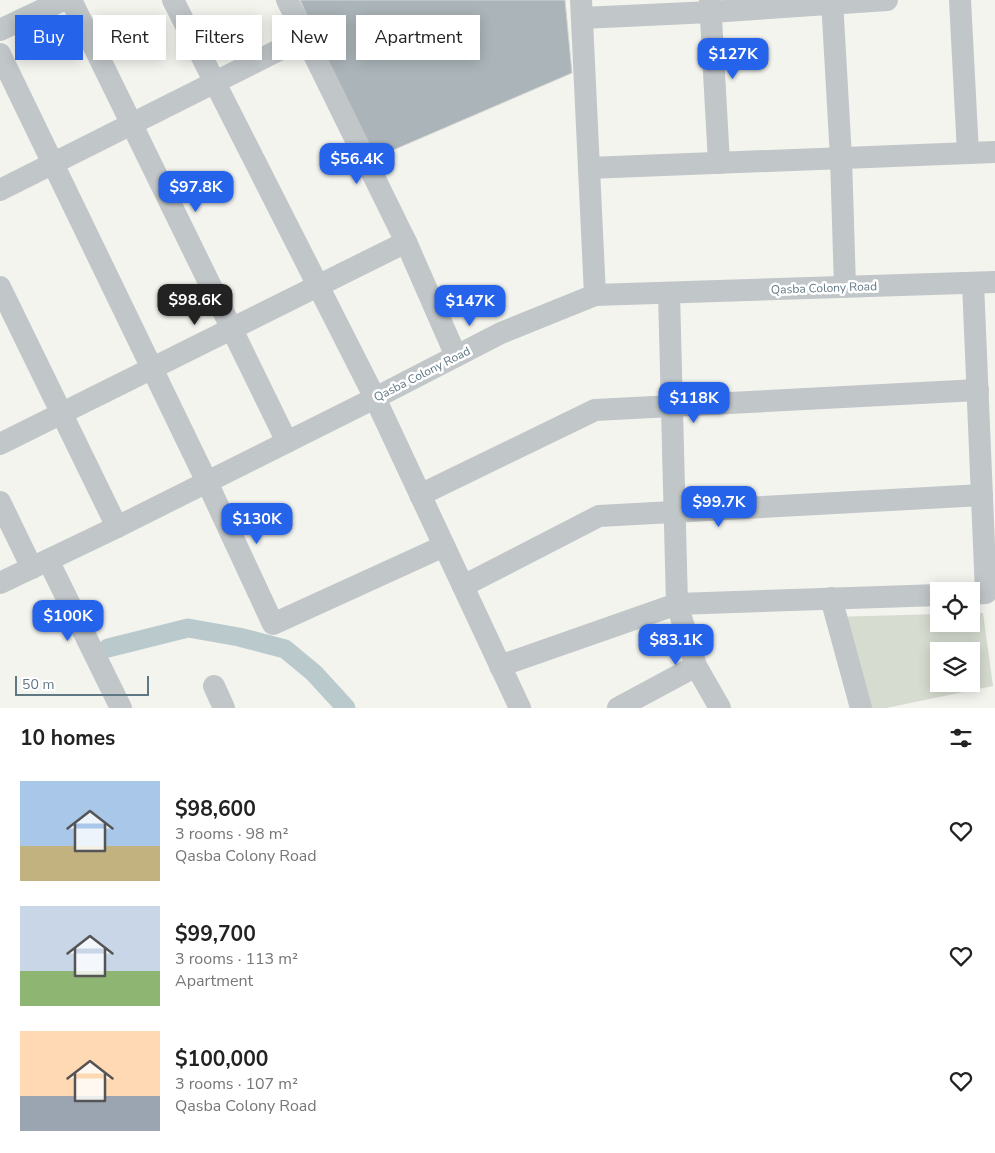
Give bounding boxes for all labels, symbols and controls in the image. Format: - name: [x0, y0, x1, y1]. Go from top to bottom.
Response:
- chip: Buy: [15, 15, 83, 60]
- chip: Rent: [93, 15, 166, 60]
- chip: Filters: [176, 15, 262, 60]
- chip: New: [272, 15, 346, 60]
- chip: Apartment: [356, 15, 480, 60]
- pin: $127K: [698, 38, 768, 80]
- text: $127K: [708, 43, 758, 65]
- pin: $56.4K: [316, 142, 398, 185]
- text: $56.4K: [331, 148, 384, 170]
- pin: $97.8K: [155, 170, 237, 213]
- text: $97.8K: [170, 176, 223, 198]
- street label: Qasba Colony Road: [771, 278, 877, 298]
- pin: $98.6K: [154, 284, 236, 326]
- pin: $147K: [435, 284, 505, 327]
- text: $98.6K: [169, 289, 222, 311]
- text: $147K: [445, 290, 495, 312]
- street label: Qasba Colony Road: [371, 343, 473, 405]
- pin: $118K: [659, 382, 729, 424]
- text: $118K: [669, 387, 719, 409]
- pin: $99.7K: [678, 486, 760, 528]
- text: $99.7K: [693, 491, 746, 513]
- pin: $130K: [222, 502, 292, 545]
- text: $130K: [232, 508, 282, 530]
- map controls: [930, 582, 980, 692]
- button: locate: [930, 582, 980, 632]
- pin: $100K: [33, 600, 103, 642]
- text: $100K: [43, 605, 93, 627]
- pin: $83.1K: [635, 624, 717, 666]
- text: $83.1K: [650, 629, 703, 651]
- button: layers: [930, 642, 980, 692]
- scale bar: [15, 673, 149, 696]
- text: 50 m: [22, 675, 54, 694]
- text: 10 homes: [20, 724, 115, 752]
- icon: filters: [947, 724, 975, 752]
- text: $98,600: [175, 795, 256, 823]
- icon: home: [60, 801, 120, 861]
- icon: heart: [947, 817, 975, 845]
- text: 3 rooms · 98 m²: [175, 823, 288, 845]
- text: Qasba Colony Road: [175, 845, 317, 867]
- text: $99,700: [175, 920, 256, 948]
- icon: home: [60, 926, 120, 986]
- icon: heart: [947, 942, 975, 970]
- text: 3 rooms · 113 m²: [175, 948, 298, 970]
- text: Apartment: [175, 970, 253, 992]
- text: $100,000: [175, 1045, 268, 1073]
- icon: home: [60, 1051, 120, 1111]
- icon: heart: [947, 1067, 975, 1095]
- text: 3 rooms · 107 m²: [175, 1073, 298, 1095]
- text: Qasba Colony Road: [175, 1095, 317, 1117]

